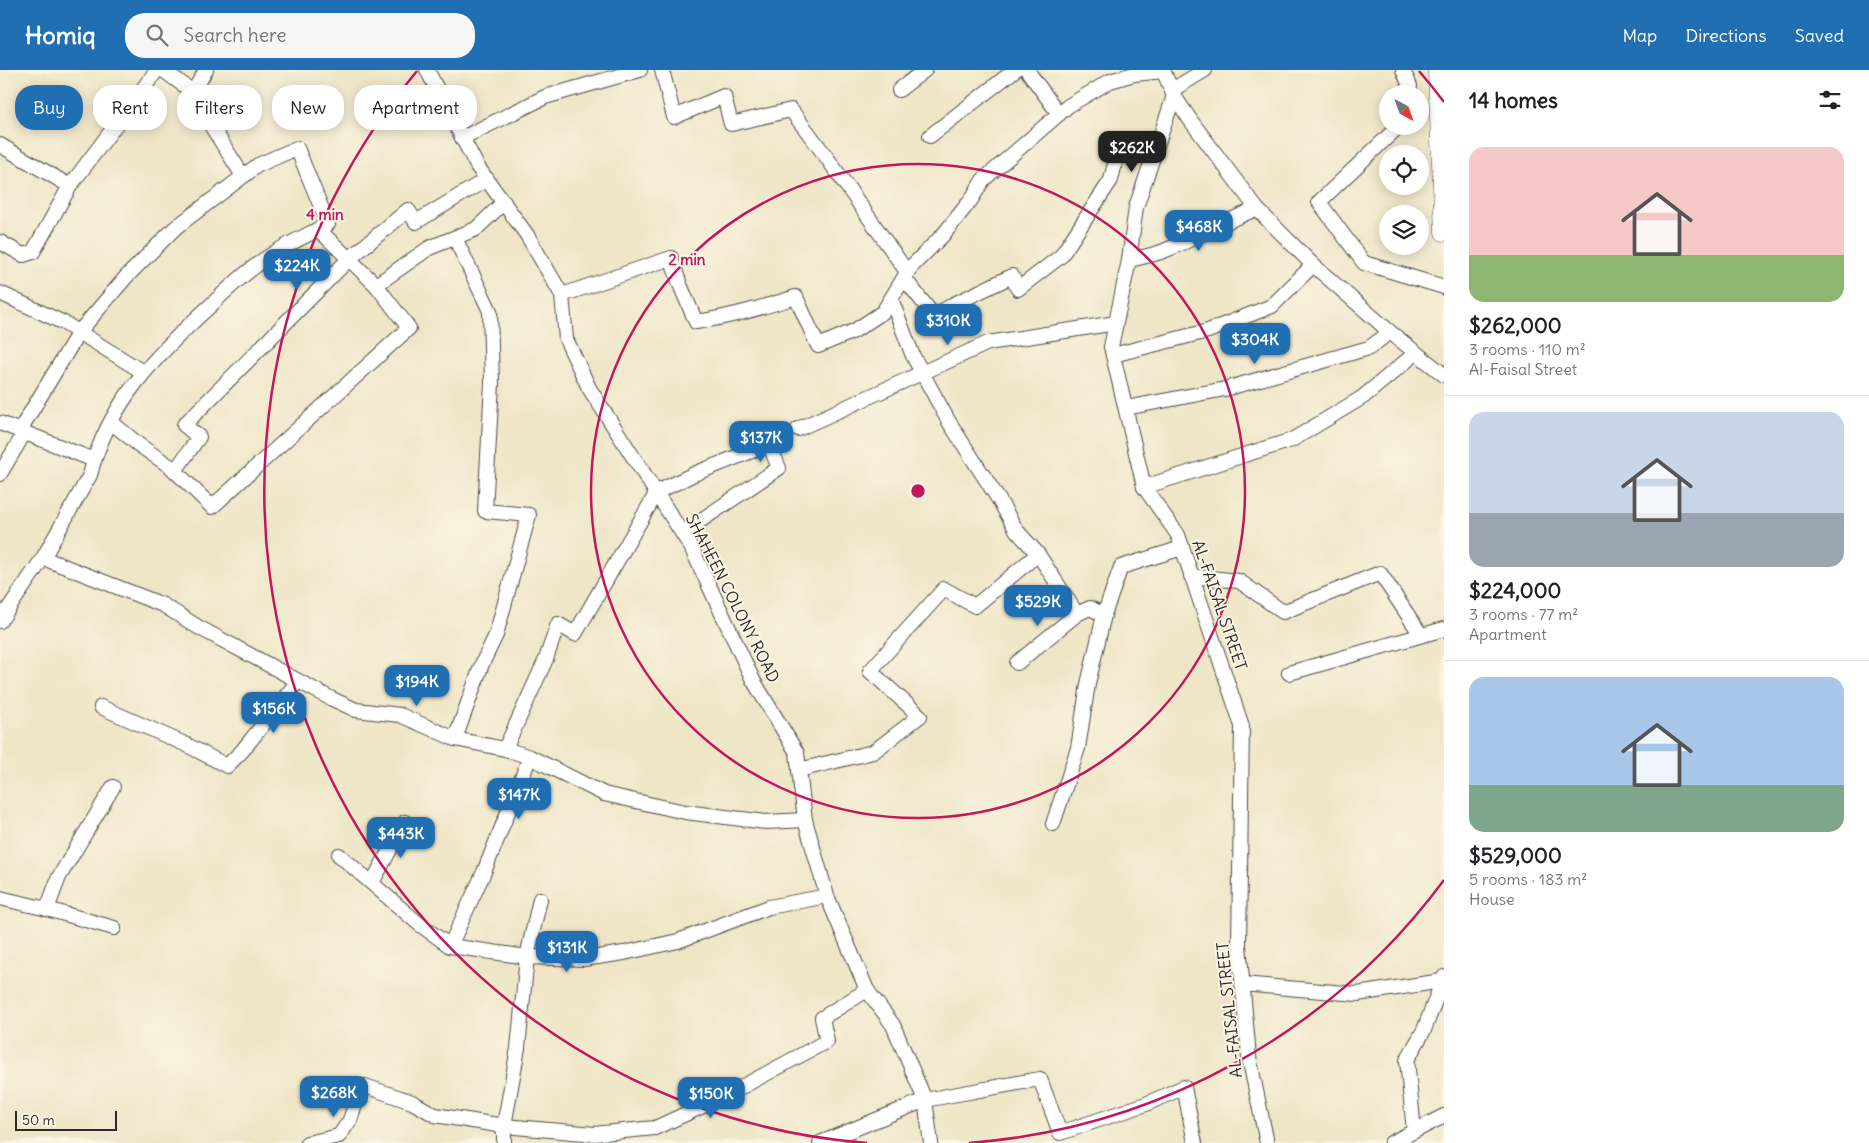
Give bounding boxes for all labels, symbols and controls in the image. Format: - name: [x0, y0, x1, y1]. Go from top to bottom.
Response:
- search box: [125, 13, 475, 58]
- text: Homiq: [25, 20, 95, 50]
- icon: search: [143, 21, 171, 49]
- text: Search here: [183, 23, 286, 47]
- text: Map: [1622, 24, 1657, 47]
- text: Directions: [1685, 24, 1767, 47]
- text: Saved: [1795, 24, 1844, 47]
- chip: Buy: [15, 85, 83, 130]
- chip: Rent: [93, 85, 167, 130]
- chip: Filters: [177, 85, 262, 130]
- chip: New: [272, 85, 344, 130]
- chip: Apartment: [354, 85, 477, 130]
- north arrow: [1379, 85, 1429, 135]
- map controls: [1379, 85, 1429, 255]
- icon: filters: [1816, 86, 1844, 114]
- text: 14 homes: [1469, 87, 1558, 114]
- pin: $262K: [1097, 131, 1167, 173]
- text: $262K: [1109, 137, 1155, 157]
- button: locate: [1379, 145, 1429, 195]
- icon: home: [1612, 179, 1702, 269]
- text: 4 min: [306, 205, 344, 224]
- button: layers: [1379, 205, 1429, 255]
- pin: $468K: [1164, 210, 1234, 252]
- text: $468K: [1176, 216, 1222, 236]
- pin: $224K: [262, 248, 332, 291]
- text: 2 min: [669, 250, 706, 269]
- text: $224K: [274, 255, 320, 275]
- pin: $310K: [913, 304, 983, 346]
- text: $310K: [926, 310, 970, 330]
- text: $262,000: [1469, 312, 1562, 339]
- pin: $304K: [1220, 322, 1290, 365]
- text: $304K: [1231, 329, 1279, 349]
- text: 3 rooms · 110 m²: [1469, 339, 1586, 359]
- text: Al-Faisal Street: [1469, 359, 1577, 379]
- pin: $137K: [726, 420, 796, 463]
- text: $137K: [740, 427, 782, 447]
- icon: home: [1612, 445, 1702, 535]
- centre of rings: [909, 482, 927, 500]
- street label: SHAHEEN COLONY ROAD: [682, 510, 784, 686]
- street label: AL-FAISAL STREET: [1188, 537, 1252, 673]
- text: $224,000: [1469, 577, 1561, 604]
- pin: $529K: [1003, 584, 1073, 627]
- text: $529K: [1015, 591, 1061, 611]
- text: 3 rooms · 77 m²: [1469, 604, 1578, 624]
- text: Apartment: [1469, 624, 1547, 644]
- pin: $194K: [382, 664, 452, 707]
- text: $194K: [395, 671, 439, 691]
- pin: $156K: [239, 692, 309, 734]
- text: $156K: [252, 698, 296, 718]
- icon: home: [1612, 710, 1702, 800]
- pin: $147K: [484, 778, 554, 820]
- text: $147K: [498, 784, 540, 804]
- pin: $443K: [366, 816, 436, 859]
- text: $443K: [378, 823, 424, 843]
- text: $529,000: [1469, 842, 1562, 869]
- text: 5 rooms · 183 m²: [1469, 869, 1587, 889]
- text: House: [1469, 889, 1515, 909]
- pin: $131K: [532, 930, 602, 973]
- text: $131K: [547, 937, 587, 957]
- street label: AL-FAISAL STREET: [1212, 941, 1246, 1079]
- pin: $268K: [299, 1076, 369, 1118]
- pin: $150K: [676, 1076, 746, 1119]
- text: $268K: [311, 1082, 357, 1102]
- text: $150K: [689, 1083, 733, 1103]
- scale bar: [15, 1108, 118, 1131]
- text: 50 m: [22, 1111, 55, 1129]

